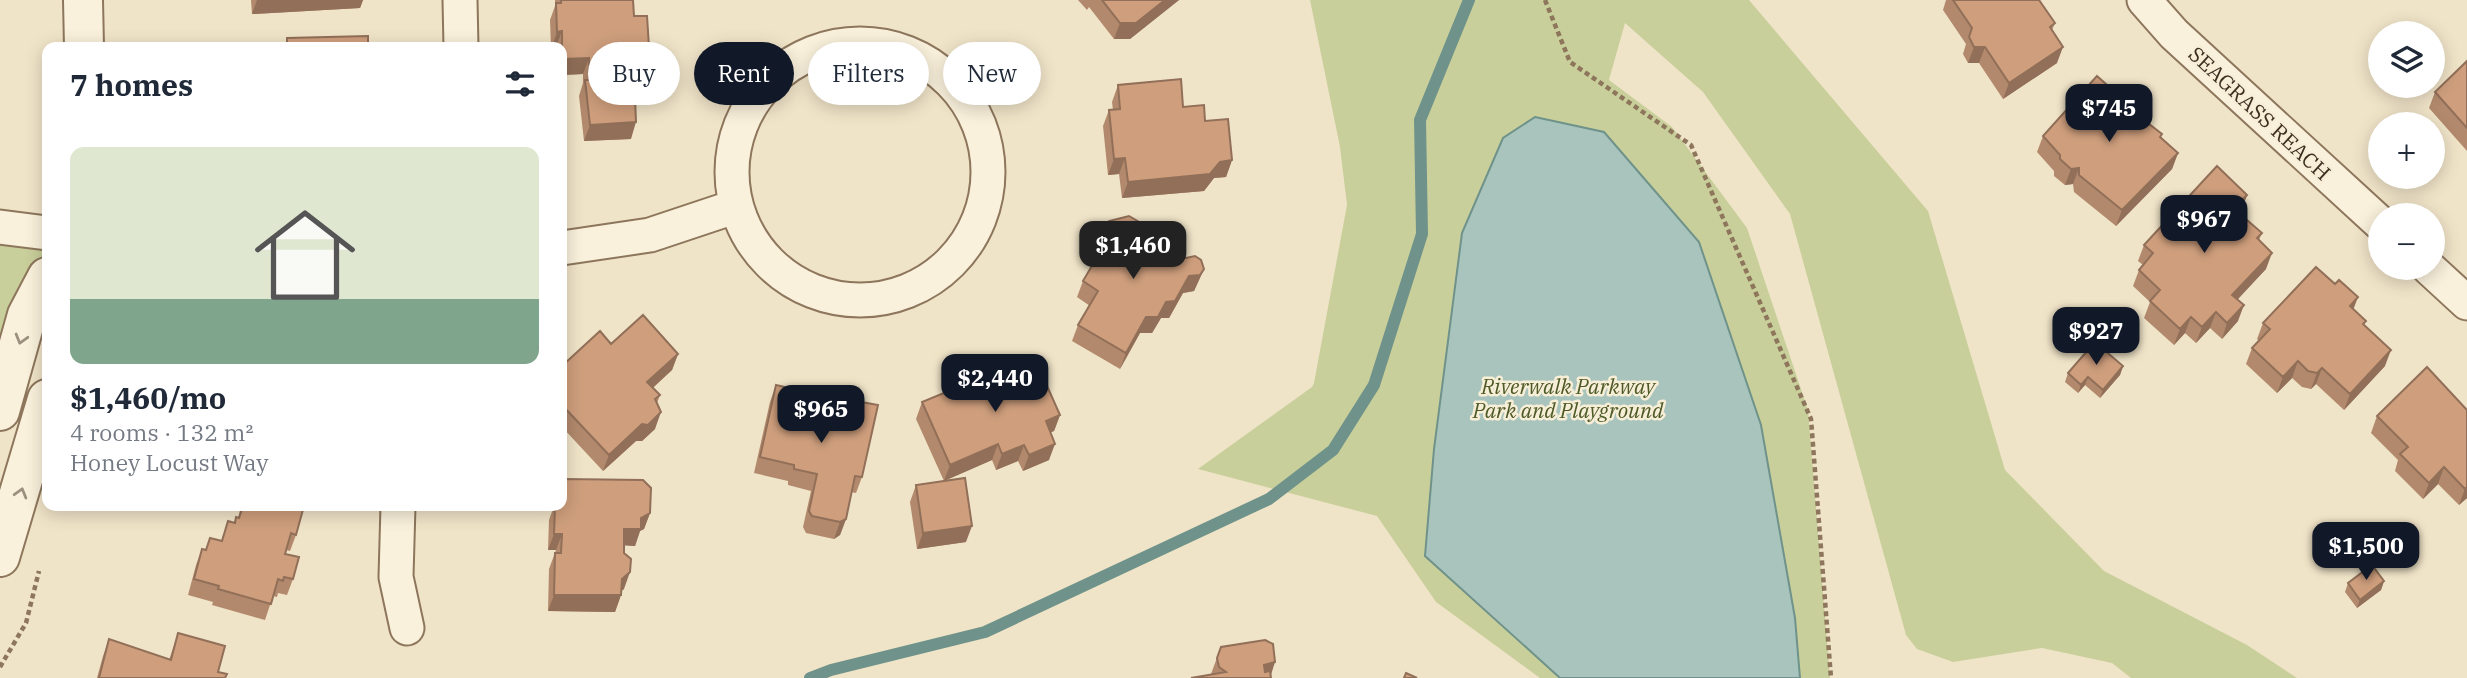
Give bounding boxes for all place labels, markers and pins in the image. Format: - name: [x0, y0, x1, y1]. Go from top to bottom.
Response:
- pin: $745: [2068, 85, 2150, 144]
- pin: $967: [2163, 196, 2245, 255]
- pin: $1,460: [1076, 222, 1190, 281]
- pin: $927: [2055, 308, 2137, 367]
- pin: $2,440: [938, 354, 1052, 414]
- pin: $965: [780, 386, 862, 445]
- pin: $1,500: [2309, 522, 2423, 582]

